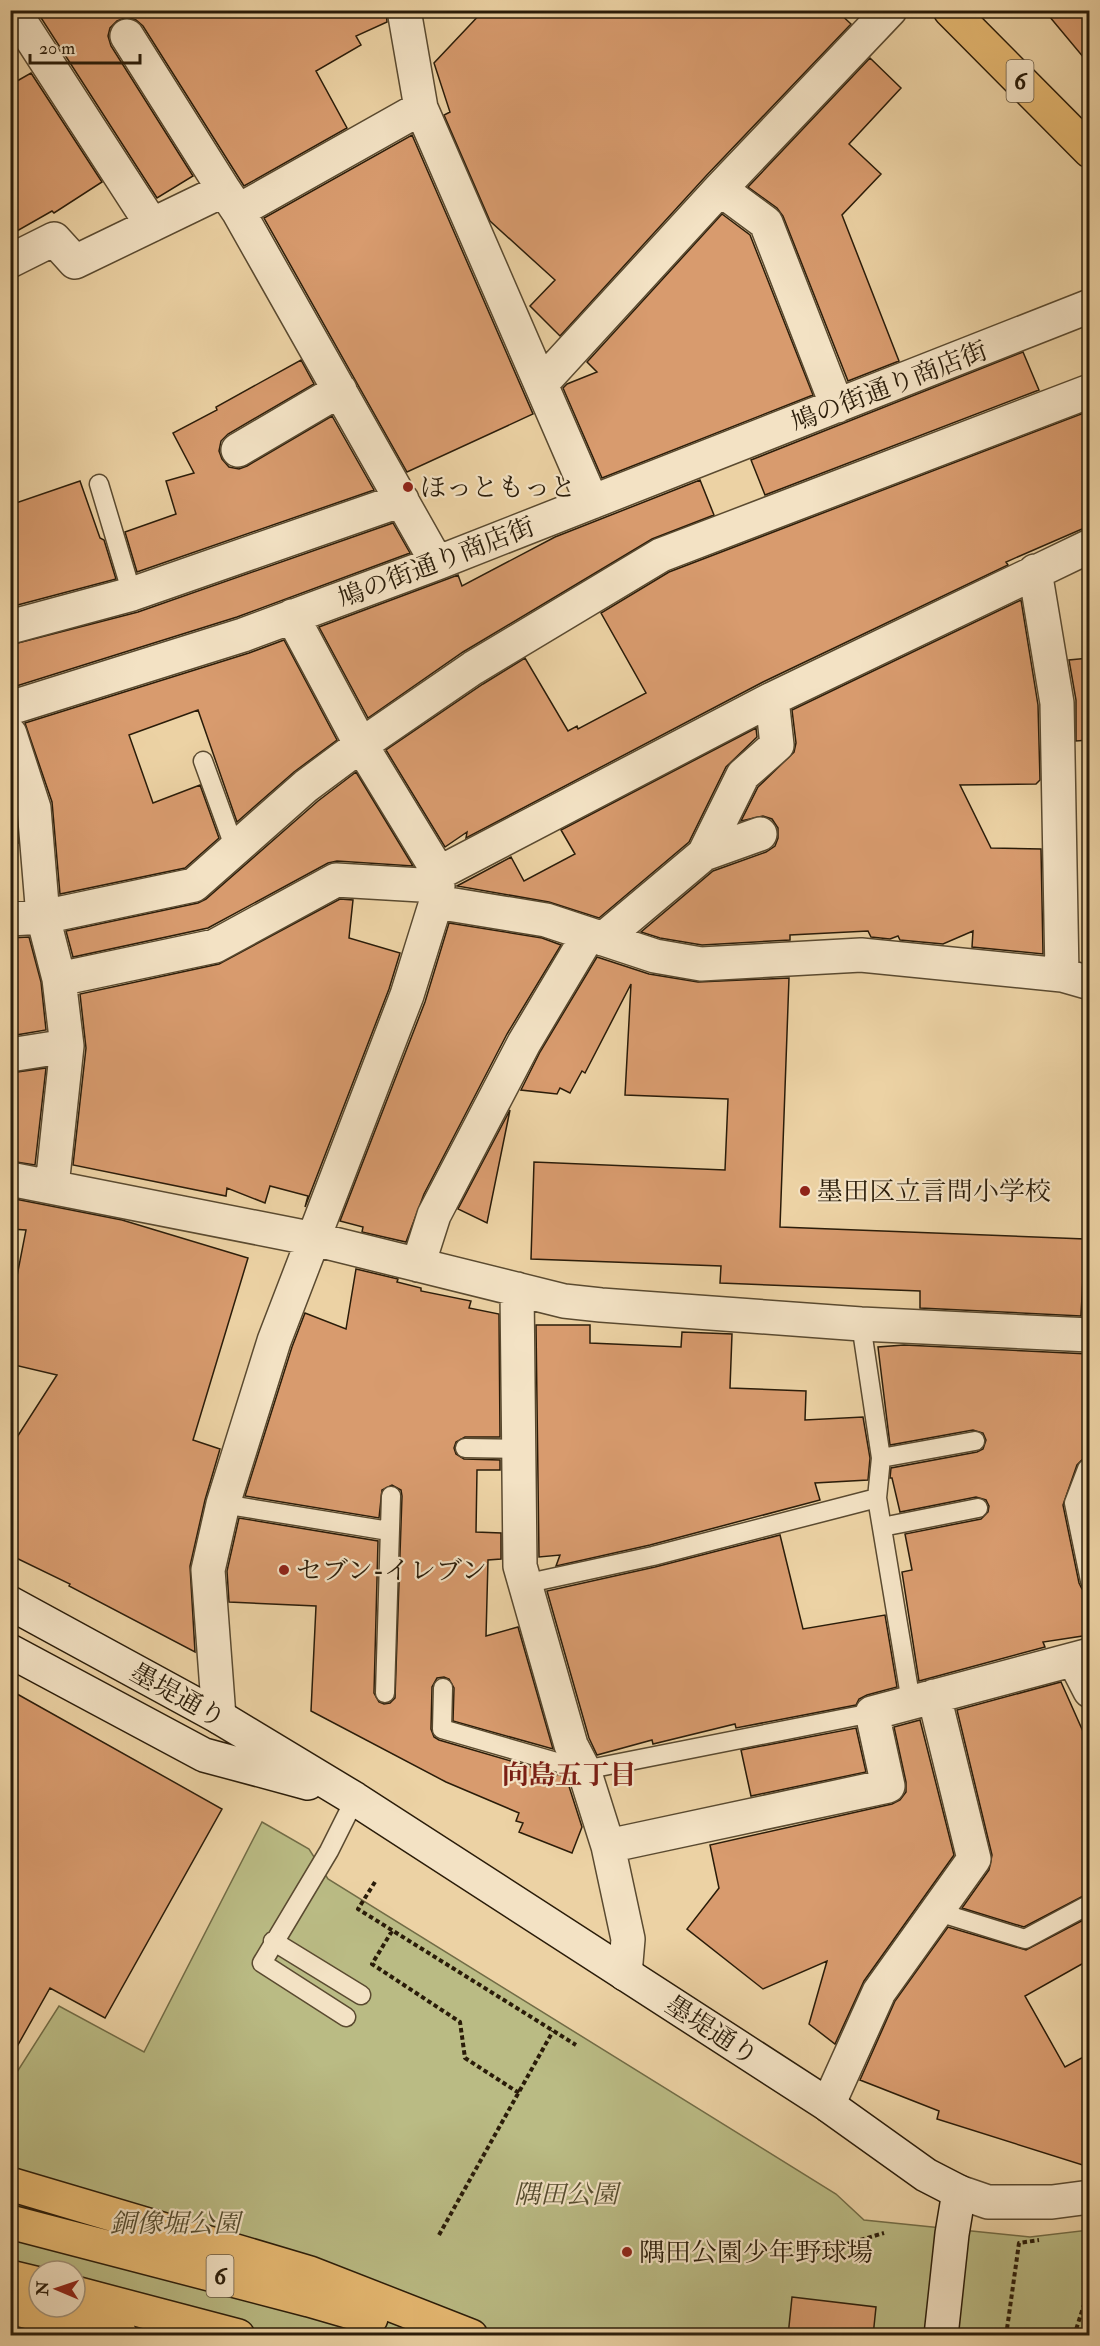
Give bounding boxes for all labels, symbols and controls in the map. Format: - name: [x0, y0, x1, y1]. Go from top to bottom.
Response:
- scale bar: [30, 27, 140, 65]
- text: 20 m: [39, 37, 75, 60]
- road number: 6: [1006, 60, 1034, 102]
- street label: 鳩の街通り商店街: [787, 335, 992, 439]
- place label: ほっともっと: [420, 472, 576, 504]
- marker: ほっともっと: [401, 480, 415, 494]
- street label: 鳩の街通り商店街: [334, 511, 539, 615]
- place label: 墨田区立言問小学校: [817, 1176, 1051, 1208]
- marker: 墨田区立言問小学校: [798, 1184, 812, 1198]
- place label: セブン-イレブン: [296, 1555, 487, 1587]
- marker: セブン-イレブン: [277, 1563, 291, 1577]
- street label: 墨堤通り: [124, 1657, 231, 1735]
- district label: 向島五丁目: [502, 1759, 637, 1792]
- street label: 墨堤通り: [659, 1989, 764, 2073]
- park label: 隅田公園: [514, 2179, 622, 2211]
- park label: 銅像堀公園: [110, 2208, 244, 2240]
- place label: 隅田公園少年野球場: [639, 2237, 873, 2269]
- marker: 隅田公園少年野球場: [620, 2245, 634, 2259]
- road number: 6: [206, 2255, 234, 2297]
- north arrow: [27, 2259, 87, 2319]
- text: N: [33, 2280, 53, 2297]

